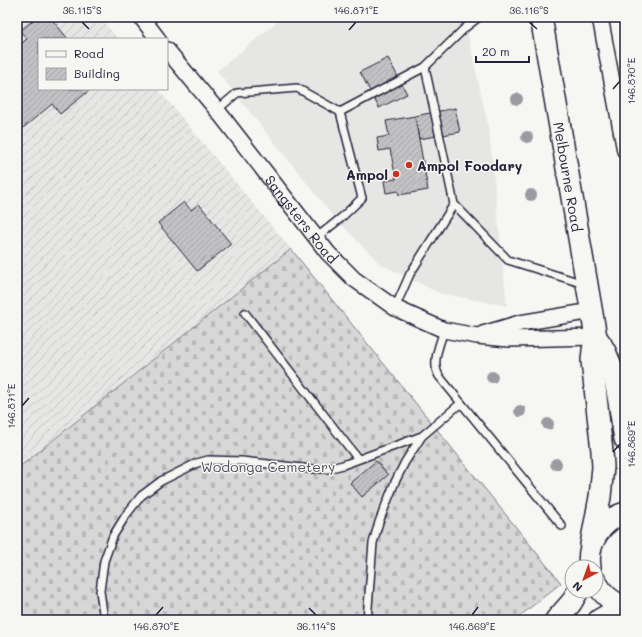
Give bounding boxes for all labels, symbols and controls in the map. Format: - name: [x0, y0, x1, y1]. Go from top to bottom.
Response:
- text: 36.115°S: [62, 3, 102, 17]
- text: 146.871°E: [334, 3, 379, 17]
- text: 36.116°S: [509, 3, 549, 17]
- legend: [38, 38, 168, 90]
- scale bar: [476, 38, 529, 64]
- text: 20 m: [482, 43, 510, 59]
- text: Road: [74, 45, 104, 61]
- text: 146.870°E: [624, 57, 638, 104]
- text: Building: [74, 65, 120, 81]
- street label: Melbourne Road: [550, 120, 587, 233]
- place label: Ampol Foodary: [417, 156, 523, 175]
- marker: Ampol Foodary: [404, 160, 414, 170]
- place label: Ampol: [346, 165, 388, 184]
- marker: Ampol: [391, 169, 401, 179]
- street label: Sangsters Road: [261, 171, 342, 267]
- text: 146.871°E: [4, 383, 18, 429]
- text: 146.869°E: [624, 420, 638, 467]
- park label: Wodonga Cemetery: [201, 457, 335, 476]
- north arrow: [564, 559, 604, 599]
- text: N: [569, 579, 585, 595]
- text: 146.870°E: [133, 619, 180, 633]
- text: 36.114°S: [296, 619, 336, 633]
- text: 146.869°E: [449, 619, 496, 633]

